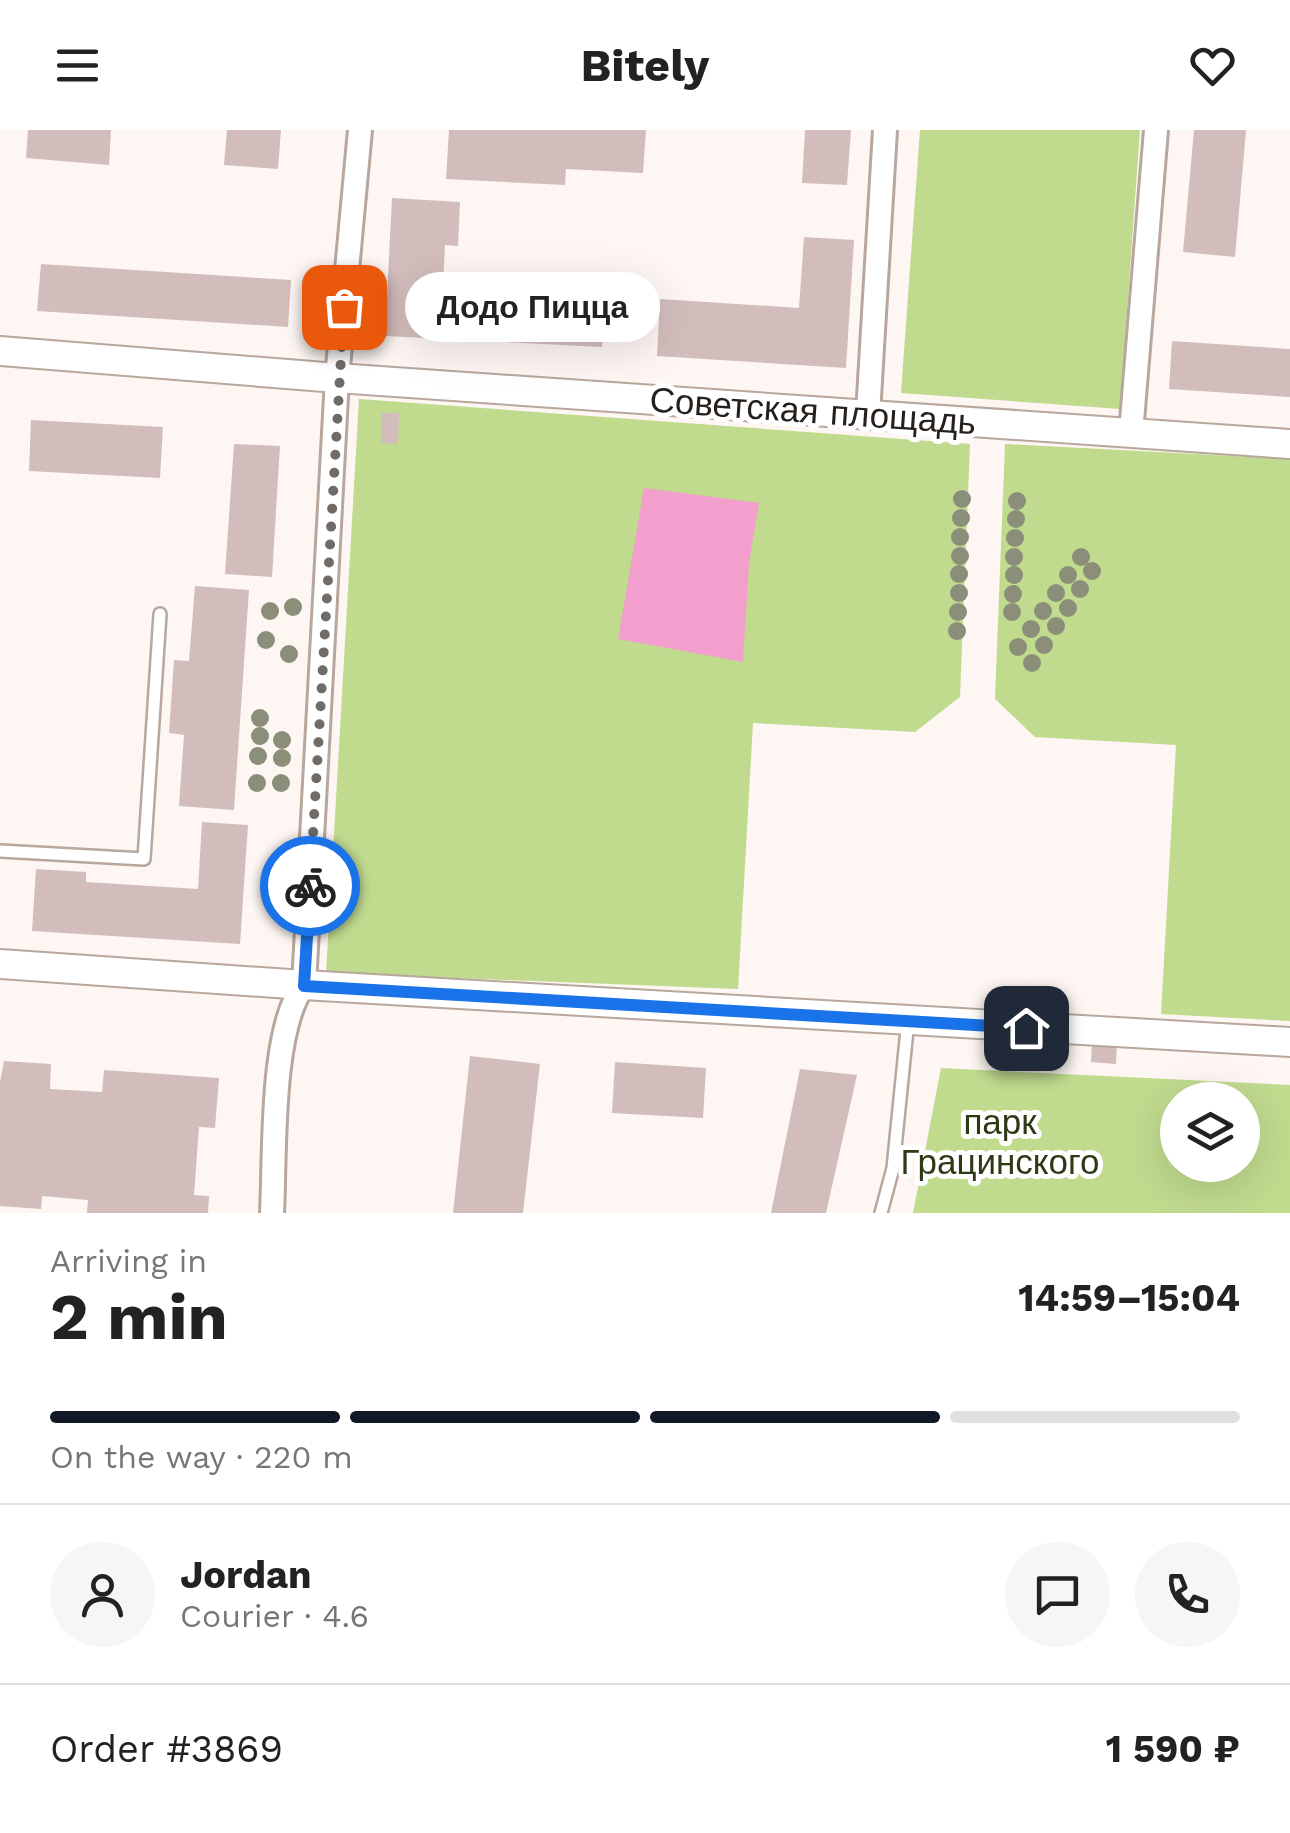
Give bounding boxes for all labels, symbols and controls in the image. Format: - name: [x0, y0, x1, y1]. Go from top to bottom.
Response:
- icon: menu: [50, 38, 105, 93]
- icon: heart: [1185, 38, 1240, 93]
- text: Bitely: [581, 39, 709, 92]
- pin: [302, 265, 387, 350]
- callout: Додо Пицца: [404, 272, 659, 342]
- icon: bag: [317, 280, 372, 335]
- text: Додо Пицца: [437, 288, 628, 326]
- street label: Советская площадь: [648, 379, 978, 443]
- courier: [260, 836, 360, 936]
- icon: bike: [283, 859, 338, 914]
- pin: [984, 986, 1069, 1071]
- icon: home: [999, 1001, 1054, 1056]
- map controls: [1160, 1082, 1260, 1182]
- button: layers: [1160, 1082, 1260, 1182]
- park label: парк Грацинского: [901, 1101, 1099, 1183]
- text: Arriving in: [50, 1242, 207, 1280]
- text: 14:59–15:04: [1018, 1276, 1240, 1320]
- text: 2 min: [50, 1279, 228, 1355]
- text: On the way · 220 m: [50, 1438, 353, 1476]
- button: person: [50, 1542, 155, 1647]
- button: chat: [1005, 1542, 1110, 1647]
- button: phone: [1135, 1542, 1240, 1647]
- text: Jordan: [180, 1553, 312, 1597]
- text: Courier · 4.6: [180, 1597, 369, 1635]
- text: Order #3869: [50, 1727, 283, 1771]
- text: 1 590 ₽: [1106, 1727, 1240, 1771]

